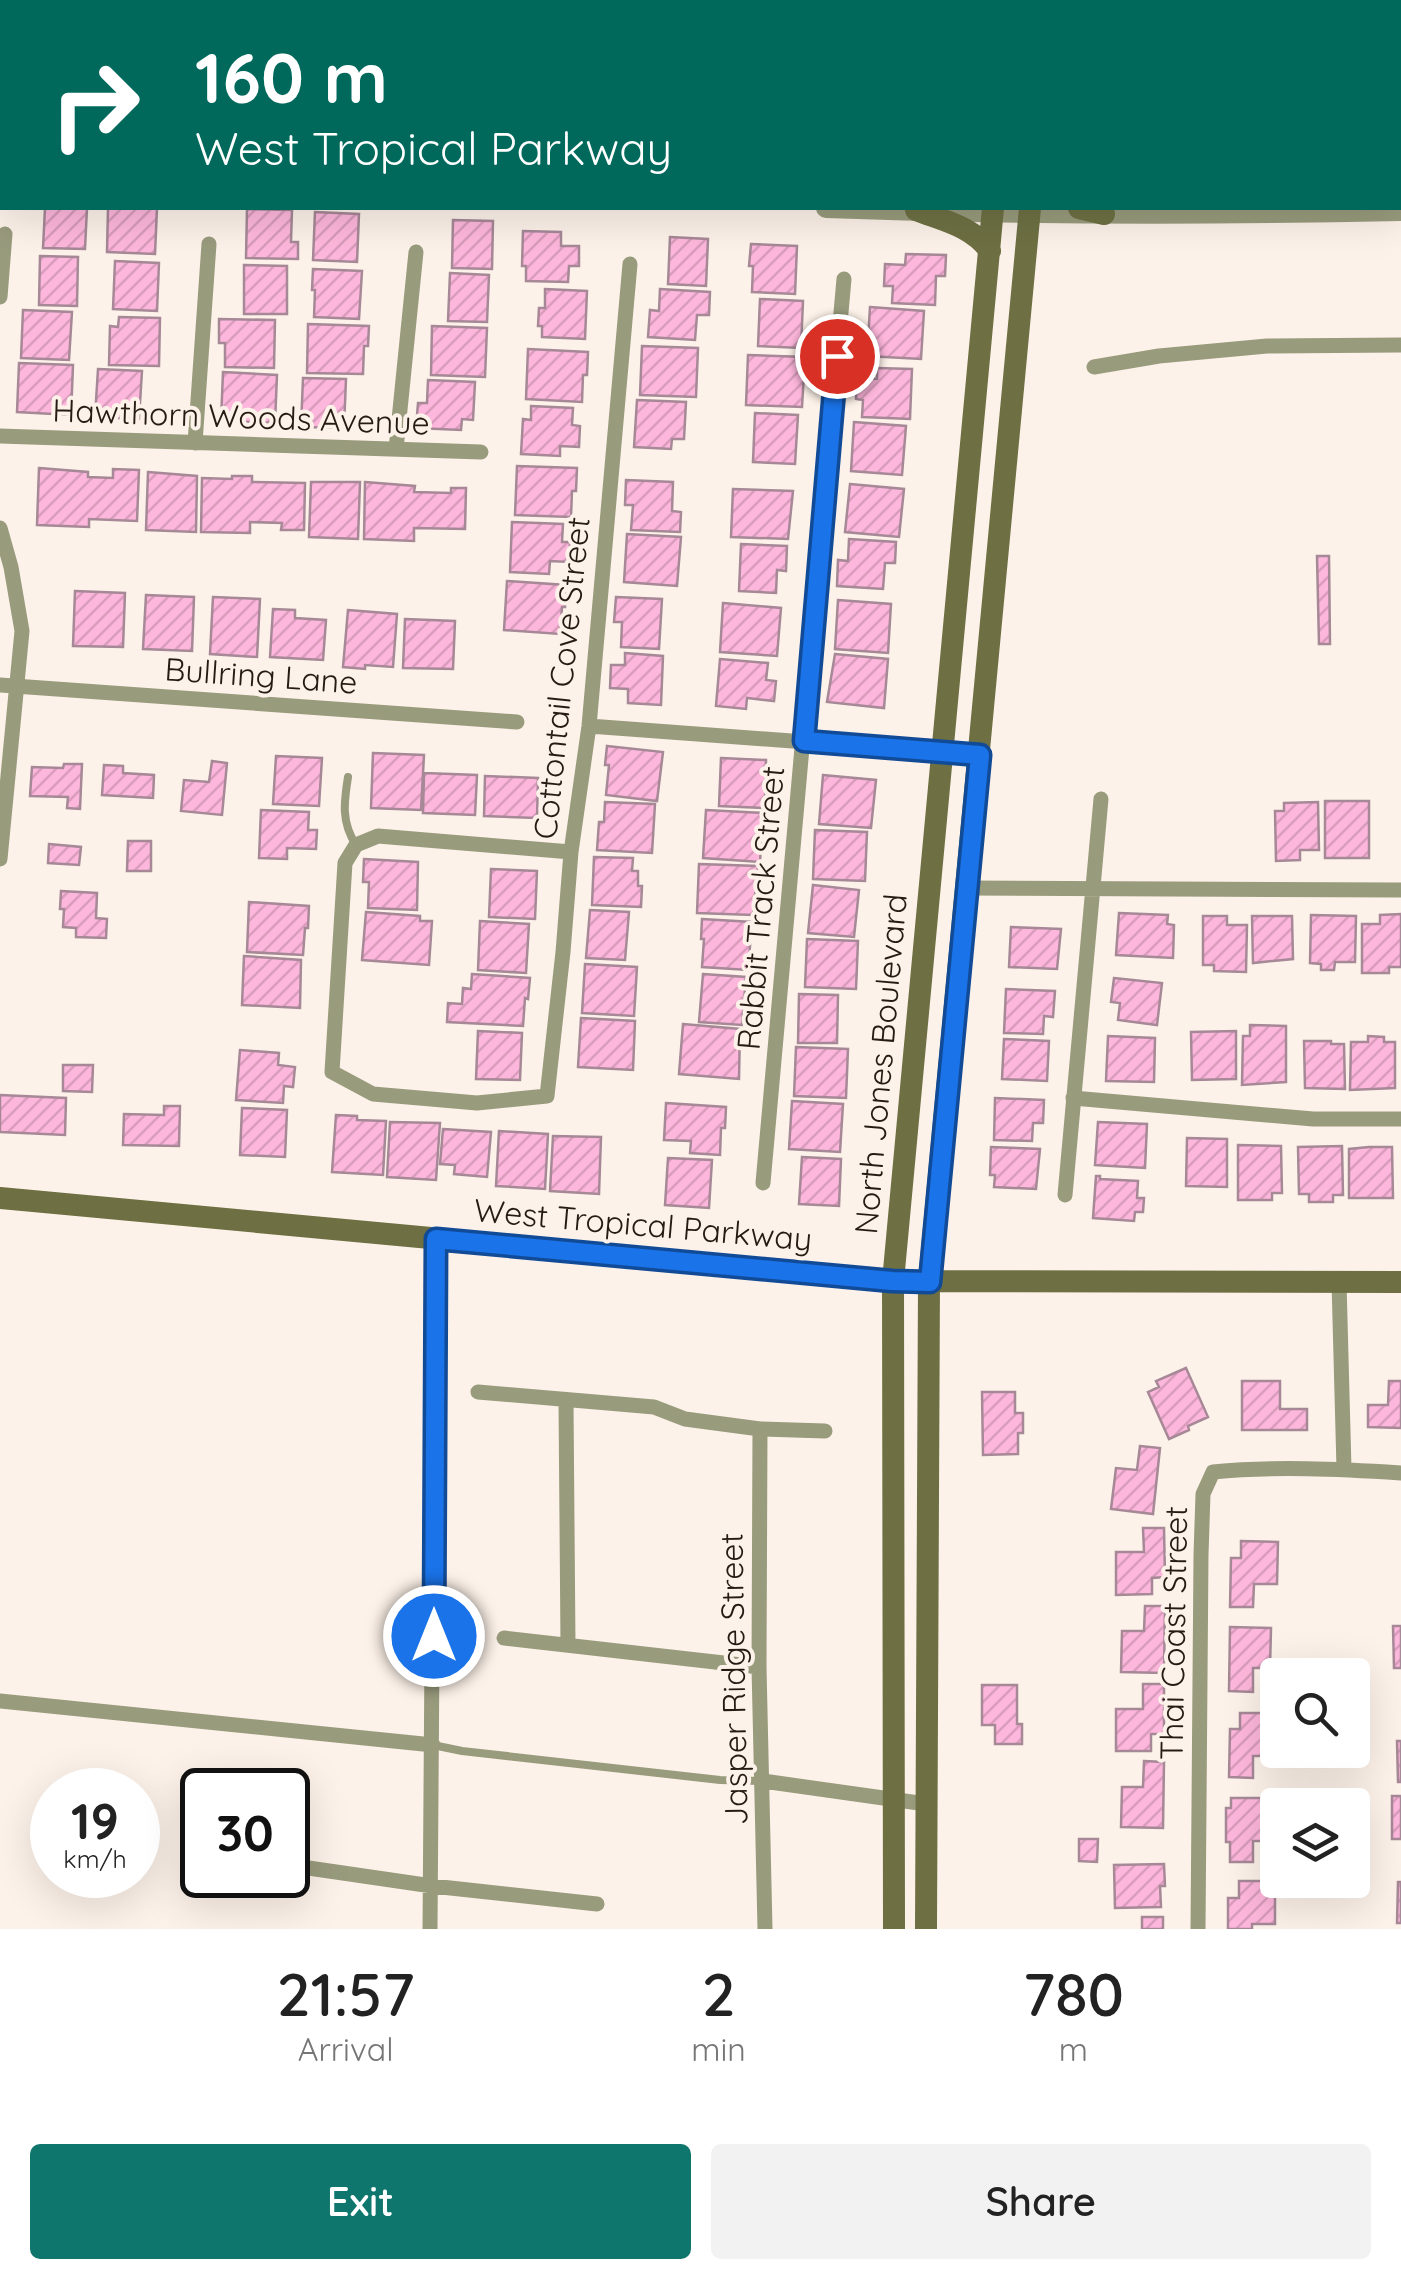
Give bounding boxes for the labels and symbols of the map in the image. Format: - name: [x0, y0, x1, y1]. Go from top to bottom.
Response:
- pin: [795, 314, 880, 399]
- street label: Hawthorn Woods Avenue: [52, 389, 430, 443]
- street label: Cottontail Cove Street: [524, 515, 598, 841]
- street label: Bullring Lane: [163, 648, 359, 702]
- street label: Rabbit Track Street: [728, 764, 792, 1052]
- street label: North Jones Boulevard: [845, 892, 915, 1236]
- street label: West Tropical Parkway: [472, 1189, 814, 1259]
- street label: Thai Coast Street: [1151, 1506, 1195, 1760]
- street label: Jasper Ridge Street: [710, 1532, 756, 1826]
- position arrow: [382, 1584, 486, 1688]
- speed limit sign: 30: [180, 1768, 310, 1898]

